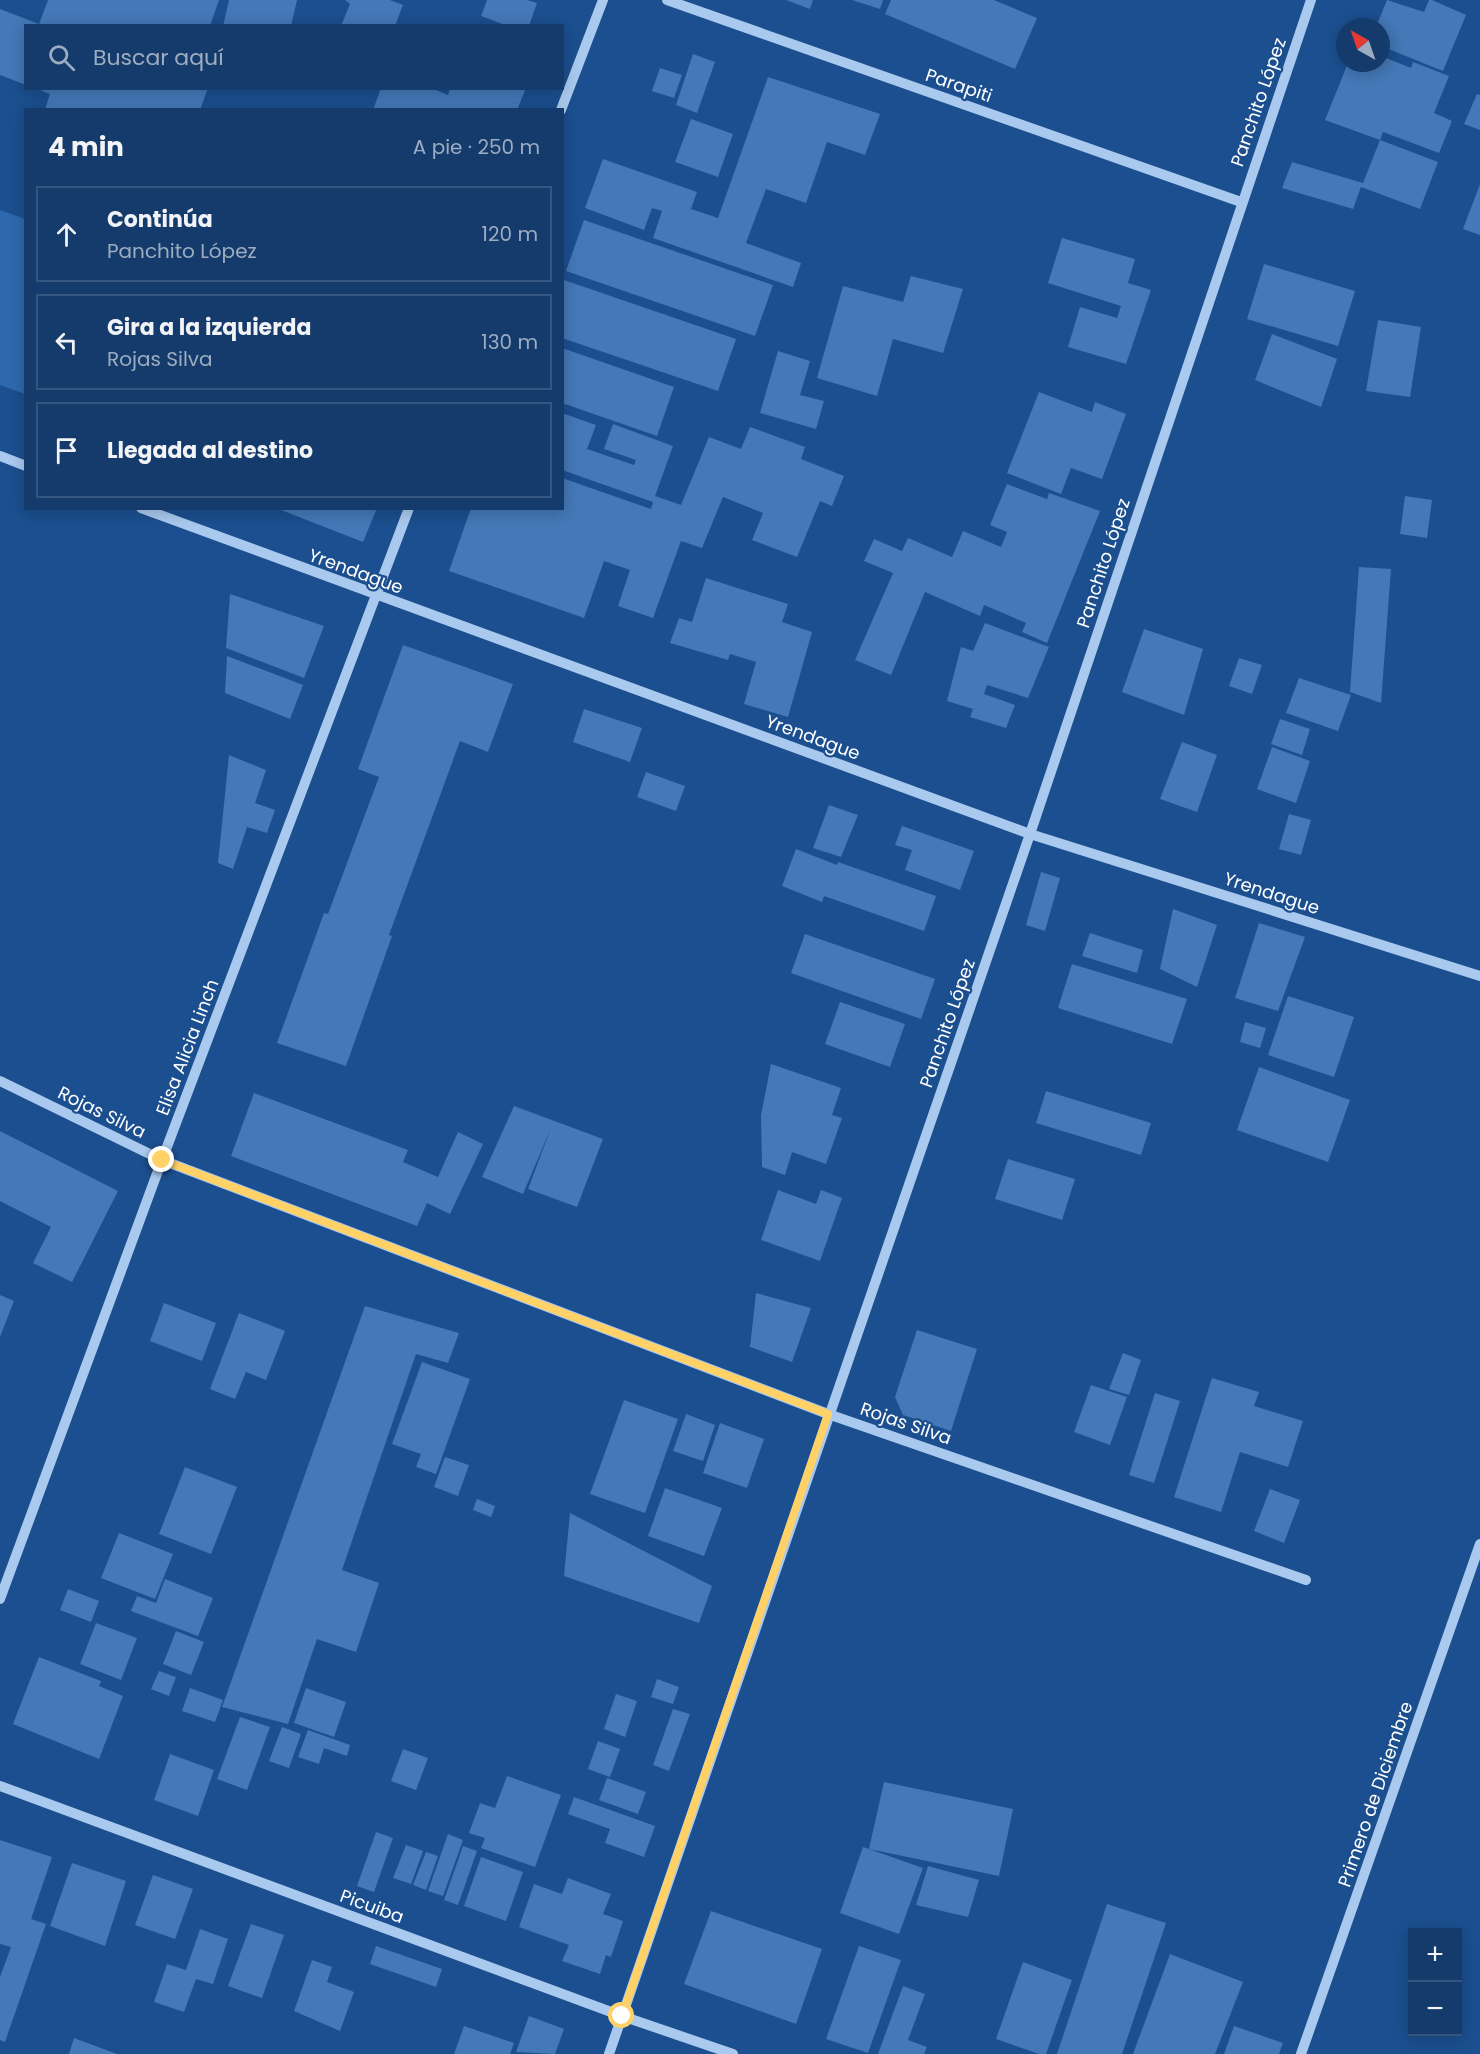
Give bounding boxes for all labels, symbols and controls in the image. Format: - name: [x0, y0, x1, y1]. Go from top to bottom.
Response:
- north arrow: [1336, 18, 1390, 72]
- search box: [24, 24, 564, 90]
- street label: Panchito López: [1224, 34, 1292, 170]
- icon: search: [45, 41, 78, 74]
- text: Buscar aquí: [93, 42, 224, 73]
- street label: Parapiti: [922, 62, 996, 108]
- text: 4 min: [48, 129, 124, 165]
- text: A pie · 250 m: [413, 133, 540, 161]
- text: Continúa: [107, 204, 213, 235]
- icon: ahead: [50, 218, 83, 251]
- text: 120 m: [482, 220, 538, 248]
- text: Panchito López: [107, 237, 257, 265]
- text: Gira a la izquierda: [107, 312, 311, 343]
- icon: left: [50, 326, 83, 359]
- text: 130 m: [481, 328, 538, 356]
- text: Rojas Silva: [107, 345, 213, 373]
- icon: arrive: [50, 434, 83, 467]
- text: Llegada al destino: [107, 435, 313, 466]
- street label: Panchito López: [1070, 495, 1136, 631]
- street label: Yrendague: [305, 542, 407, 600]
- street label: Yrendague: [762, 708, 864, 766]
- street label: Yrendague: [1221, 866, 1323, 920]
- street label: Panchito López: [913, 955, 981, 1091]
- street label: Elisa Alicia Linch: [150, 975, 224, 1119]
- street label: Rojas Silva: [54, 1080, 150, 1144]
- route end: [148, 1146, 174, 1172]
- street label: Rojas Silva: [857, 1396, 955, 1450]
- street label: Primero de Diciembre: [1331, 1698, 1419, 1890]
- street label: Picuiba: [337, 1883, 407, 1929]
- map controls: [1408, 1928, 1462, 2036]
- button: +: [1408, 1928, 1462, 1982]
- button: −: [1408, 1982, 1462, 2036]
- route start: [608, 2002, 634, 2028]

